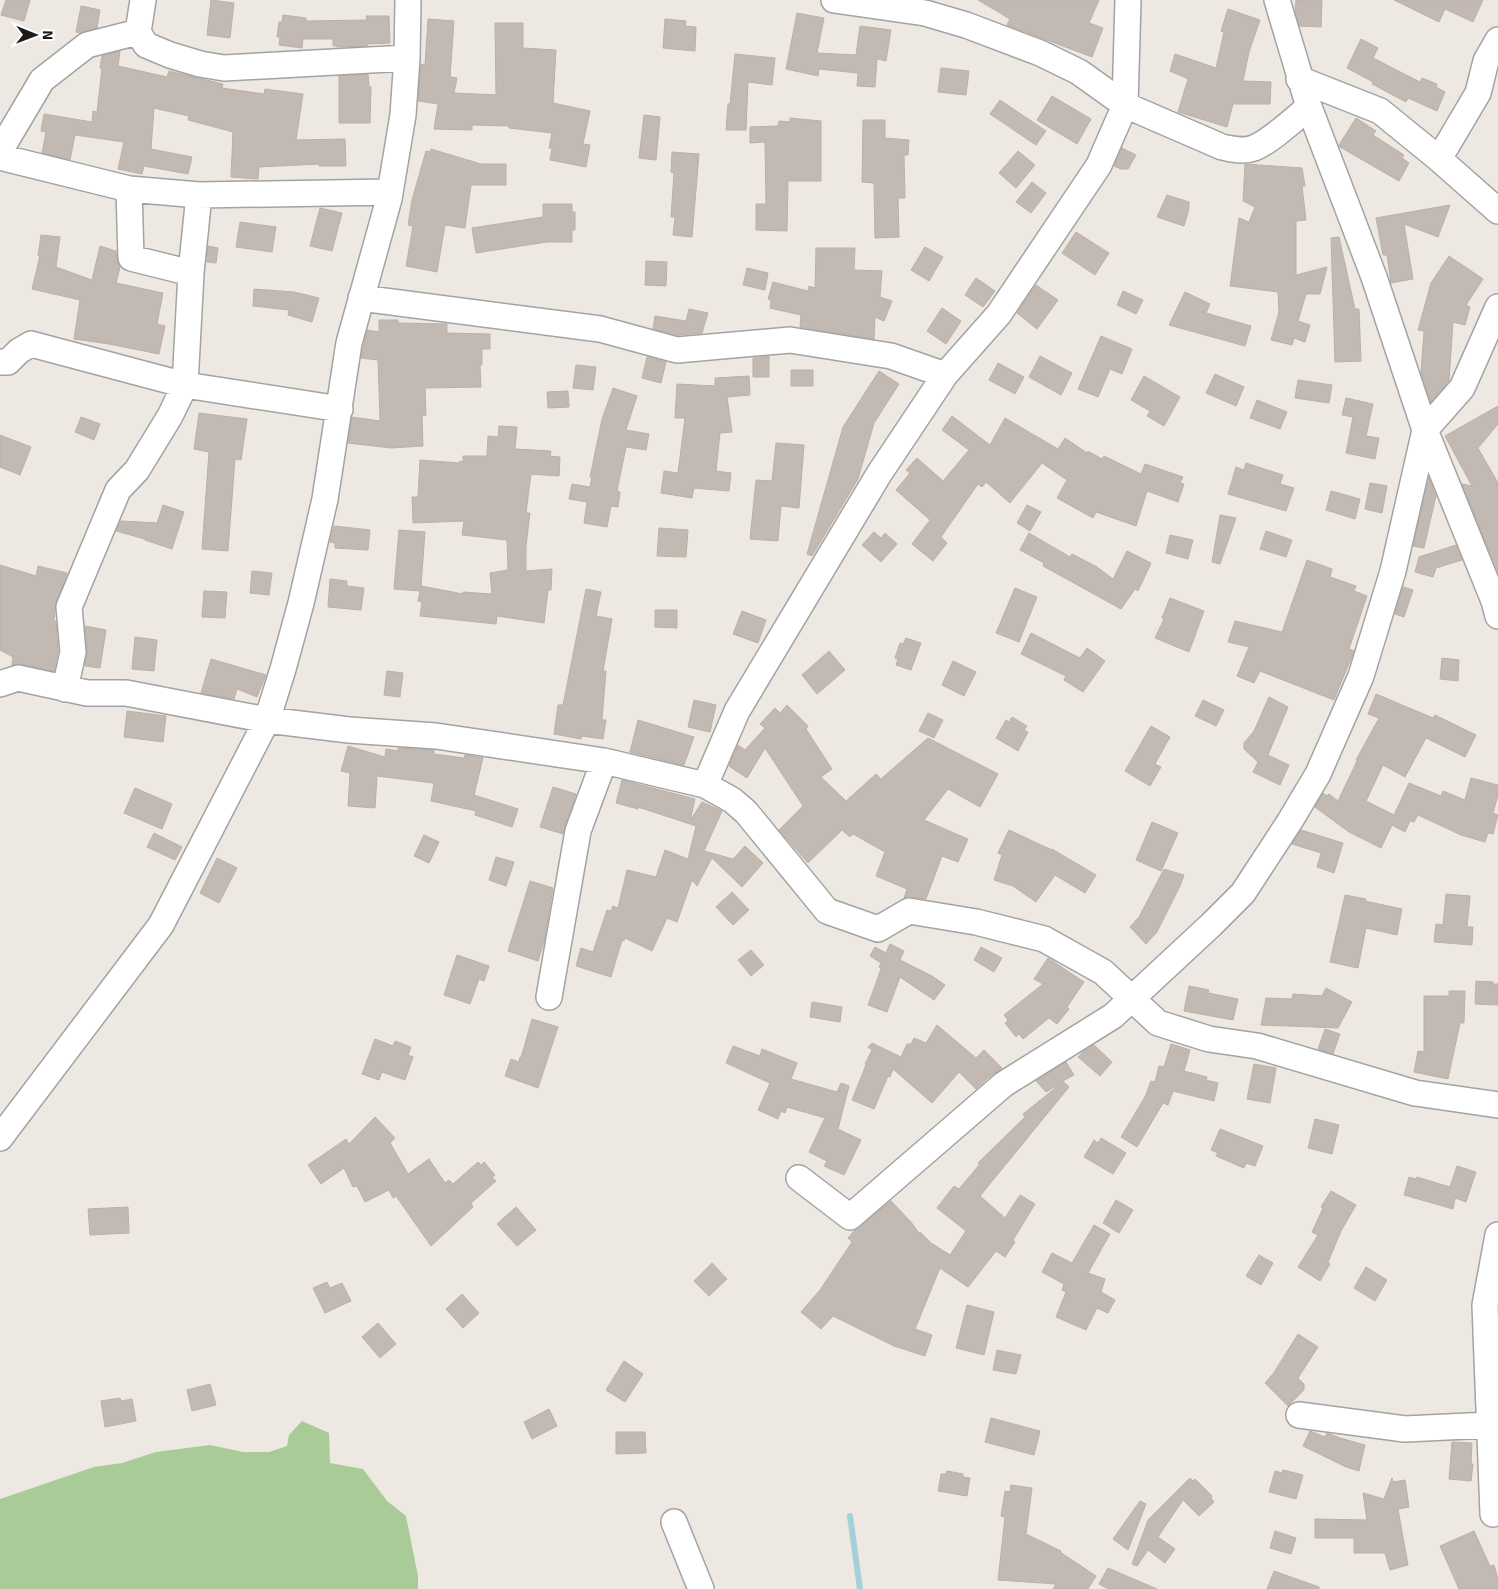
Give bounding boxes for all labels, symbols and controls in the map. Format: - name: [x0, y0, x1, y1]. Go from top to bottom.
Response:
- north arrow: [10, 10, 60, 60]
- text: N: [39, 30, 56, 40]

